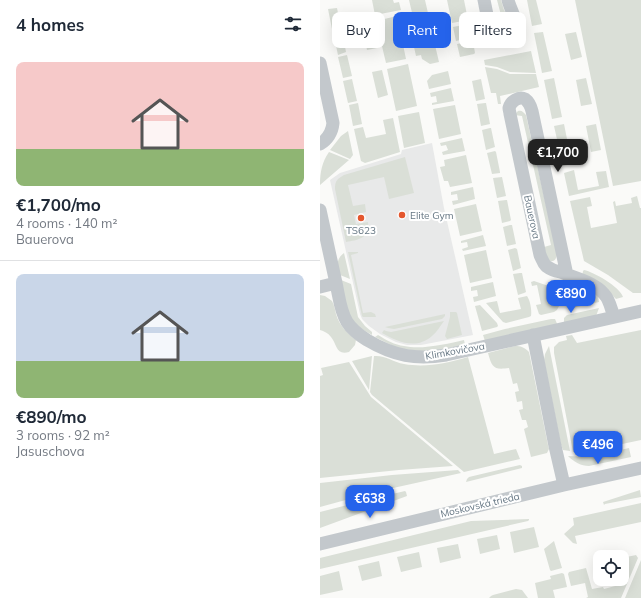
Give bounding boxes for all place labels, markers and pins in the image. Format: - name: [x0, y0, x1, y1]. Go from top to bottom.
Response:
- pin: €1,700: [525, 139, 591, 173]
- place label: Elite Gym: [410, 209, 454, 222]
- marker: Elite Gym: [397, 210, 407, 220]
- marker: TS623: [356, 213, 366, 223]
- place label: TS623: [346, 224, 376, 237]
- pin: €890: [547, 280, 595, 314]
- pin: €496: [574, 431, 622, 465]
- pin: €638: [346, 485, 394, 519]

